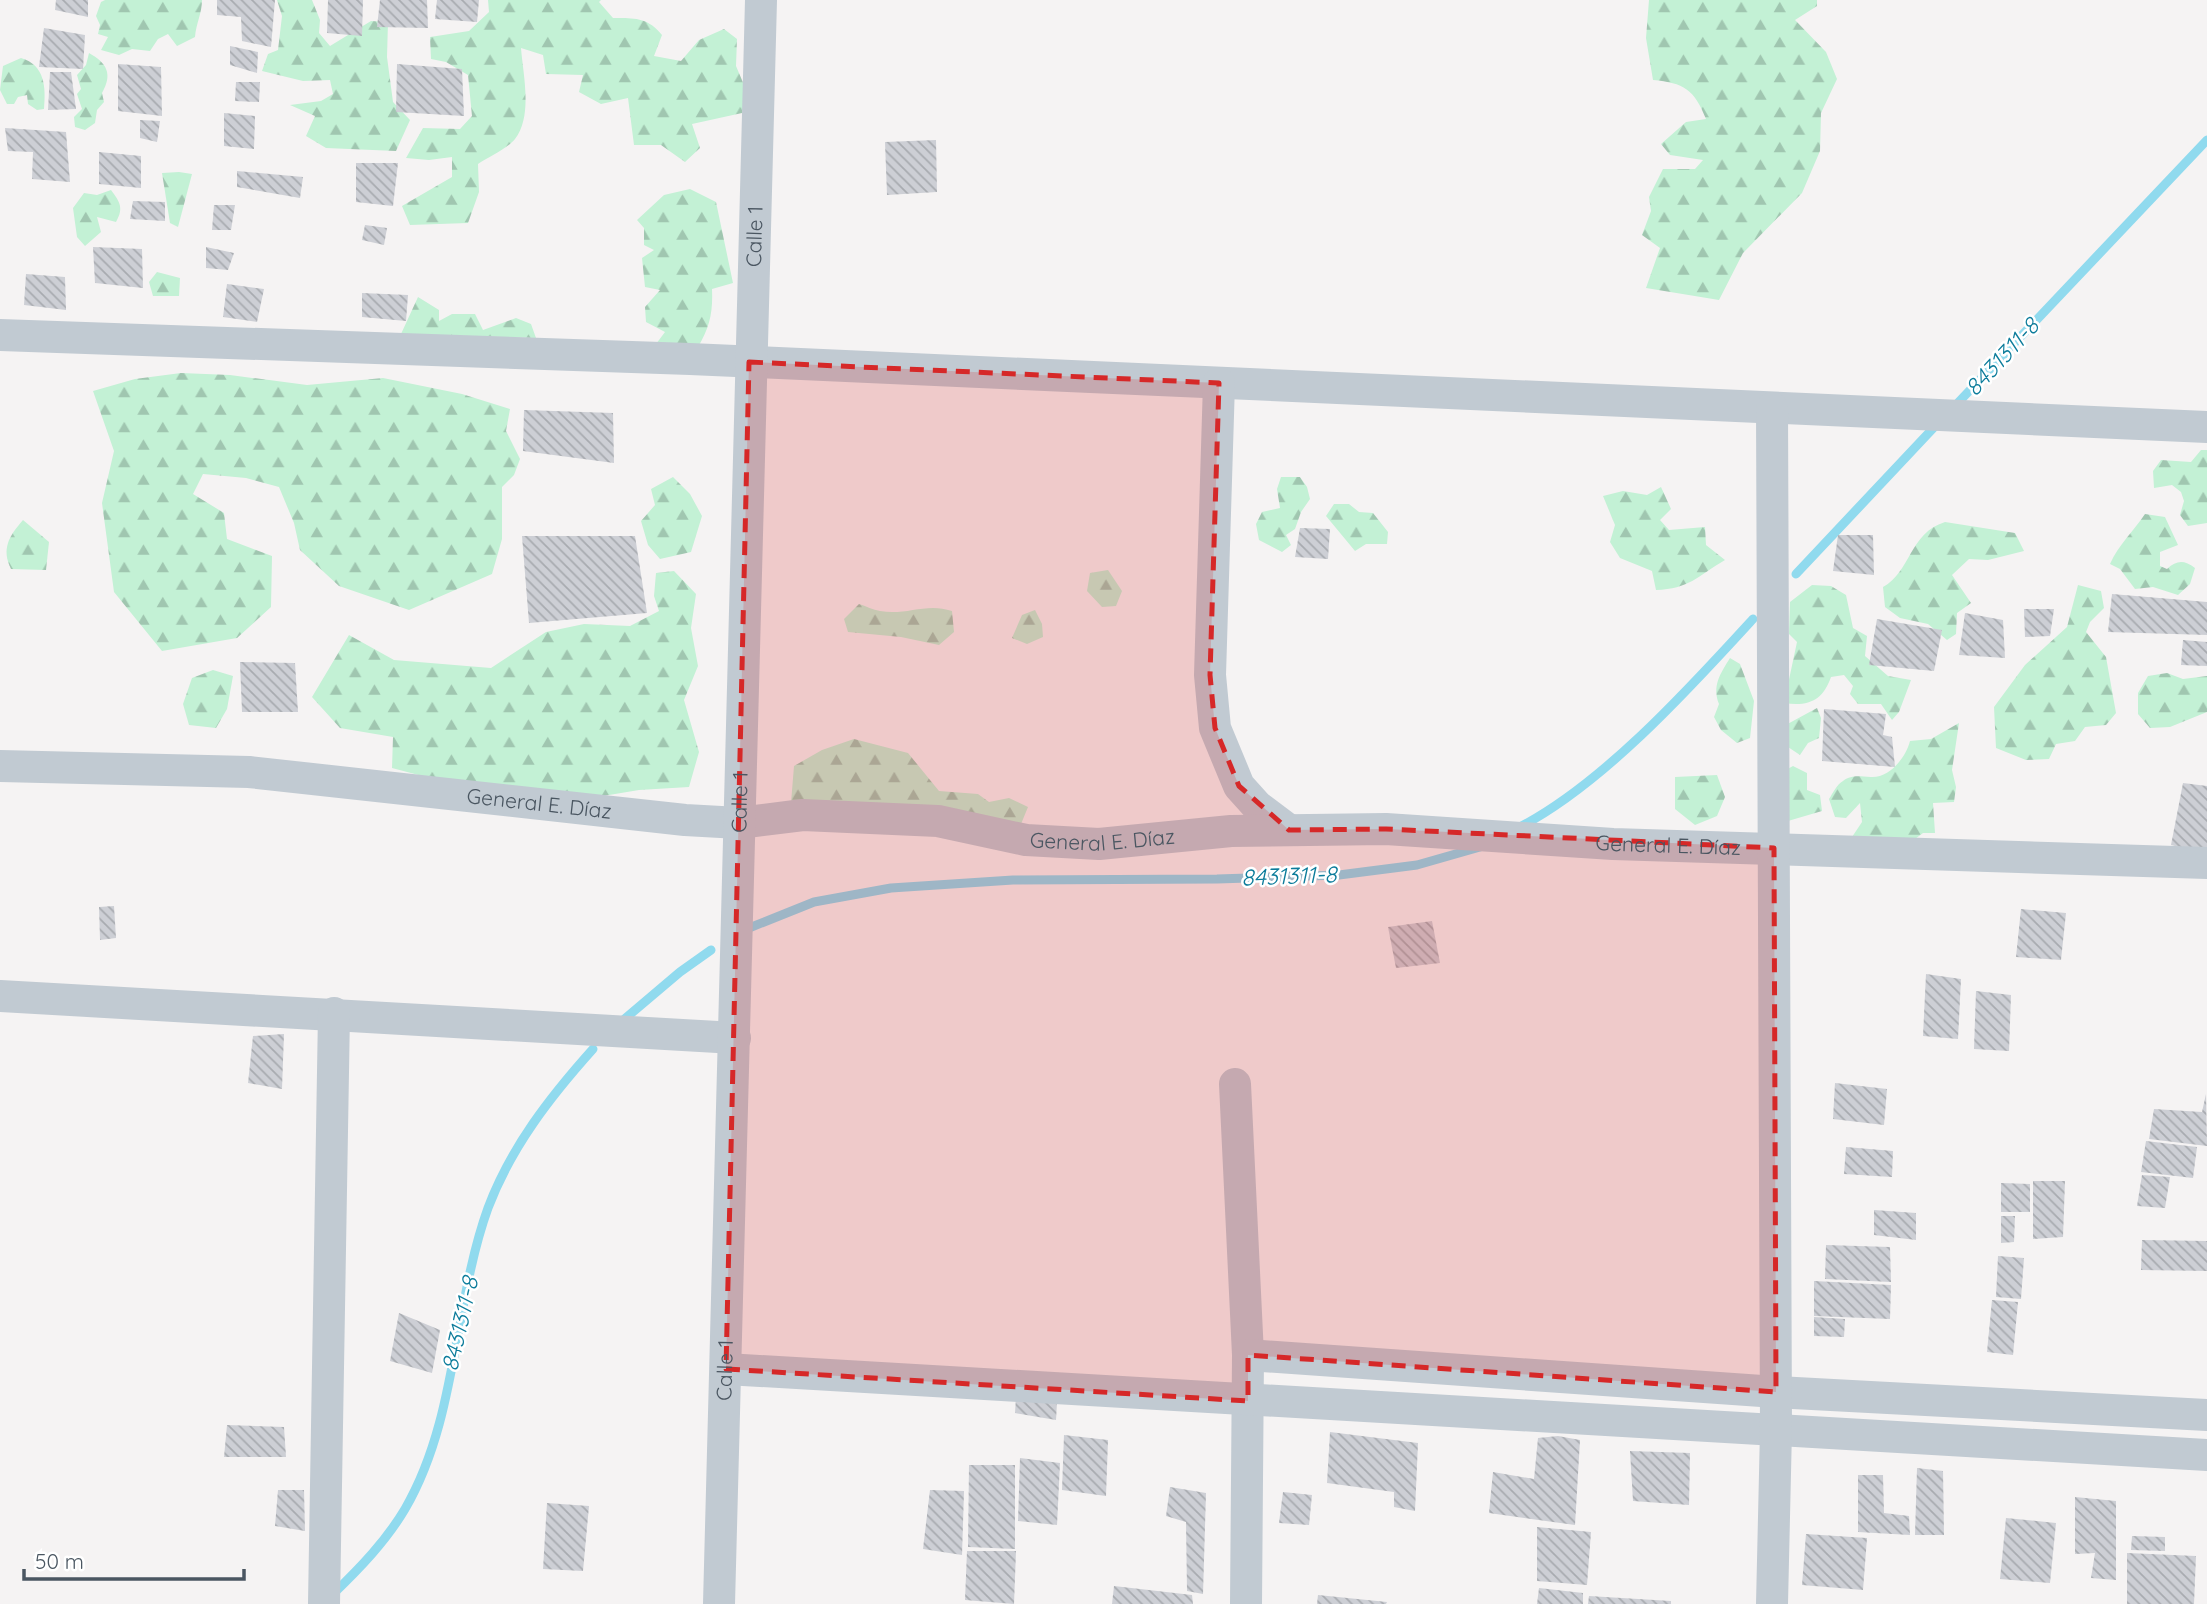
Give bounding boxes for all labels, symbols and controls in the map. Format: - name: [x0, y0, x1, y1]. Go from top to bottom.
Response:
- street label: Calle 1: [740, 205, 768, 267]
- water label: 8431311-8: [1958, 311, 2046, 401]
- street label: Calle 1: [725, 771, 753, 833]
- street label: General E. Díaz: [466, 782, 613, 824]
- street label: General E. Díaz: [1029, 823, 1176, 856]
- street label: General E. Díaz: [1595, 829, 1741, 860]
- water label: 8431311-8: [1241, 859, 1339, 892]
- water label: 8431311-8: [435, 1273, 485, 1374]
- street label: Calle 1: [710, 1339, 738, 1401]
- scale bar: [24, 1538, 245, 1582]
- text: 50 m: [35, 1548, 84, 1574]

